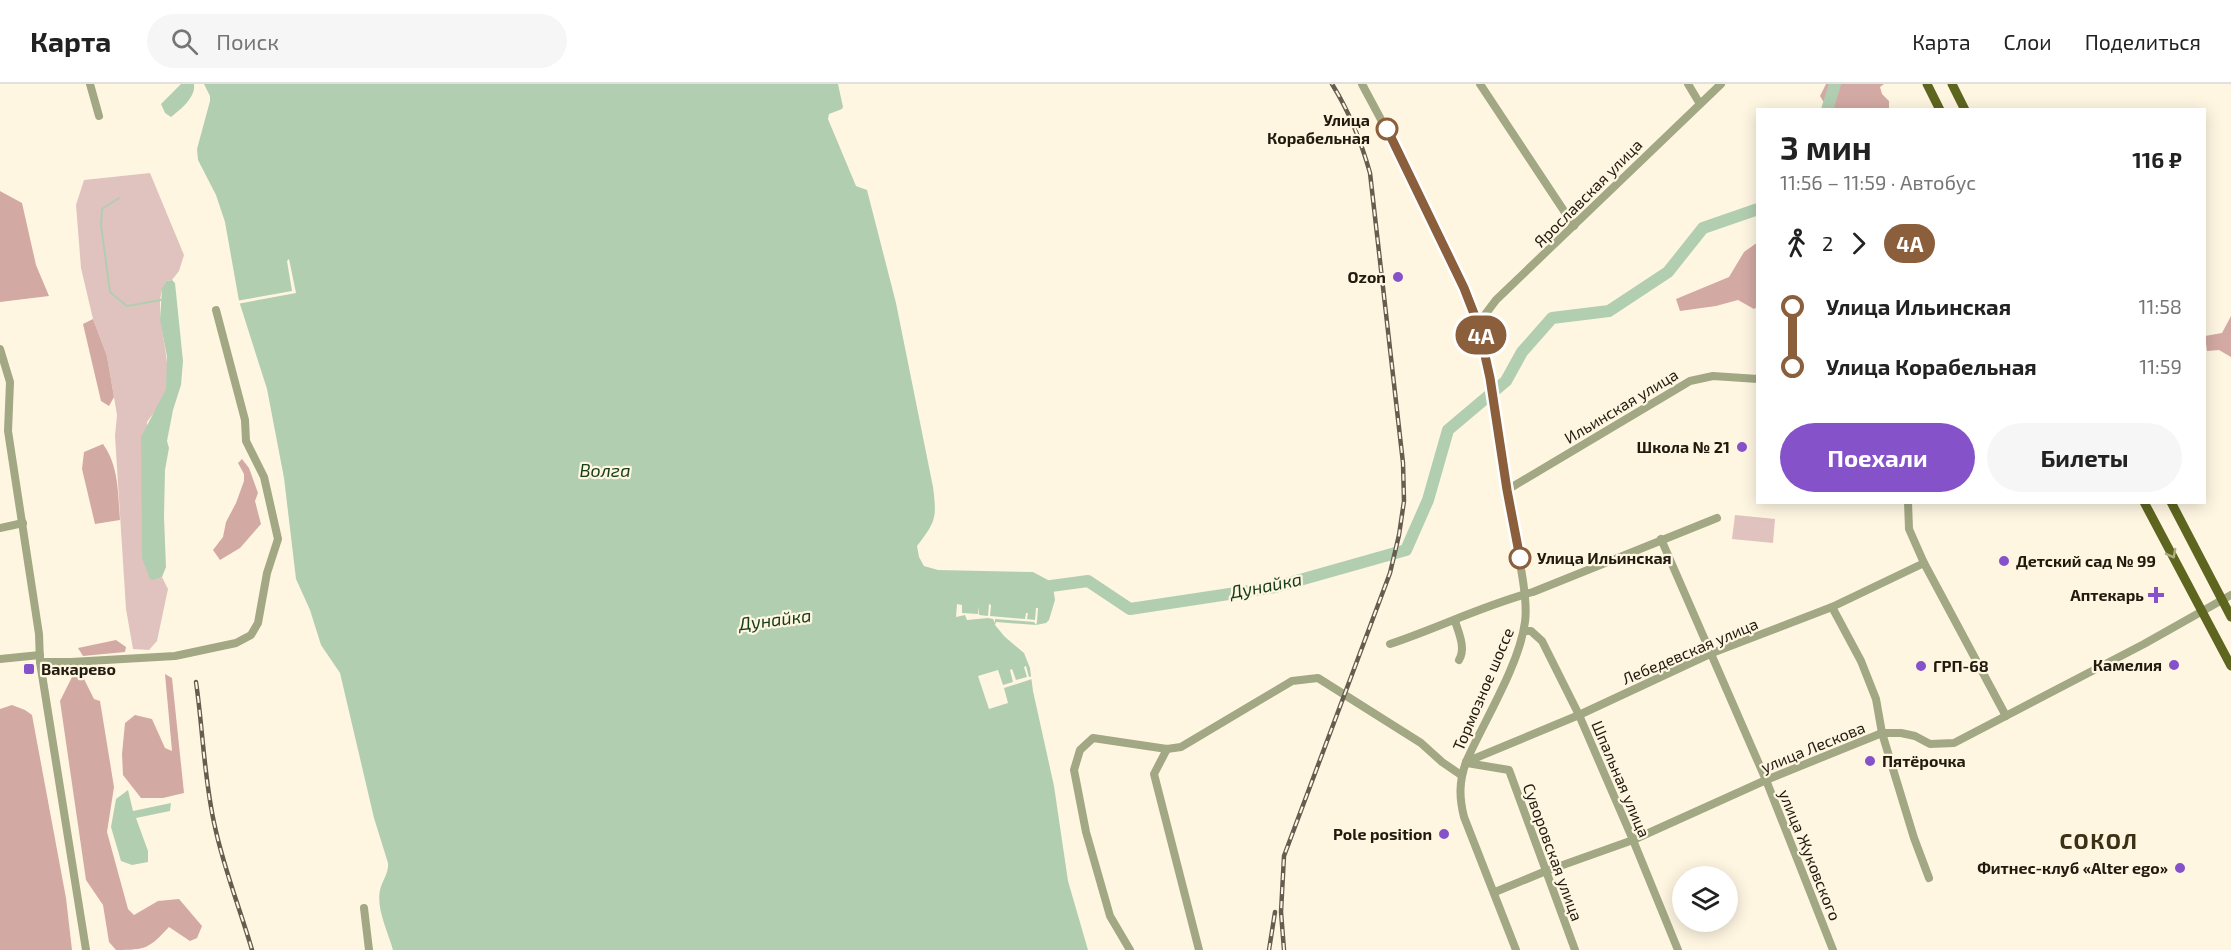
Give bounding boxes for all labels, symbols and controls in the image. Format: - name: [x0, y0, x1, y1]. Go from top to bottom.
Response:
- search box: [147, 14, 567, 68]
- text: Карта: [30, 24, 111, 58]
- icon: search: [168, 25, 201, 58]
- text: Поиск: [216, 28, 279, 54]
- text: Карта: [1912, 29, 1971, 54]
- text: Слои: [2004, 29, 2052, 54]
- text: Поделиться: [2085, 29, 2201, 54]
- place label: Улица Корабельная: [1267, 110, 1370, 147]
- marker: Улица Корабельная: [1376, 118, 1398, 140]
- text: 3 мин: [1780, 127, 1872, 167]
- street label: Ярославская улица: [1530, 135, 1646, 251]
- text: 116 ₽: [2132, 146, 2182, 172]
- text: 11:56 – 11:59 · Автобус: [1780, 170, 1976, 194]
- icon: walk: [1780, 227, 1813, 260]
- icon: forward: [1842, 227, 1875, 260]
- text: 2: [1822, 231, 1833, 255]
- text: 4А: [1896, 231, 1923, 256]
- place label: Ozon: [1348, 267, 1386, 286]
- marker: Ozon: [1391, 270, 1405, 284]
- text: Улица Ильинская: [1826, 293, 2011, 319]
- text: 11:58: [2139, 294, 2182, 318]
- line badge: 4А: [1454, 316, 1508, 354]
- text: 4А: [1467, 323, 1495, 348]
- text: Улица Корабельная: [1826, 353, 2037, 379]
- text: 11:59: [2139, 354, 2182, 378]
- street label: Ильинская улица: [1560, 364, 1682, 448]
- button: Поехали: [1780, 423, 1975, 492]
- button: Билеты: [1987, 423, 2182, 492]
- place label: Школа № 21: [1637, 437, 1730, 456]
- marker: Школа № 21: [1735, 440, 1749, 454]
- water label: Волга: [580, 459, 631, 481]
- marker: Улица Ильинская: [1509, 547, 1531, 569]
- place label: Улица Ильинская: [1537, 548, 1672, 567]
- one-way arrow: [2165, 548, 2176, 559]
- place label: Детский сад № 99: [2016, 551, 2156, 570]
- marker: Детский сад № 99: [1997, 554, 2011, 568]
- water label: Дунайка: [1227, 567, 1304, 603]
- place label: Аптекарь: [2070, 585, 2144, 604]
- marker: Аптекарь: [2149, 588, 2163, 602]
- water label: Дунайка: [736, 604, 812, 634]
- street label: Лебедевская улица: [1619, 613, 1761, 689]
- street label: Тормозное шоссе: [1448, 624, 1517, 753]
- place label: Камелия: [2093, 655, 2162, 674]
- place label: ГРП-68: [1933, 656, 1989, 675]
- marker: Камелия: [2167, 658, 2181, 672]
- place label: Вакарево: [41, 659, 116, 678]
- marker: ГРП-68: [1914, 659, 1928, 673]
- marker: Вакарево: [22, 662, 36, 676]
- street label: Шпальная улица: [1587, 717, 1655, 841]
- street label: улица Лескова: [1758, 717, 1868, 777]
- place label: Пятёрочка: [1882, 751, 1966, 770]
- marker: Пятёрочка: [1863, 754, 1877, 768]
- street label: Суворовская улица: [1519, 780, 1587, 924]
- street label: улица Жуковского: [1775, 787, 1845, 923]
- place label: Pole position: [1333, 824, 1432, 843]
- marker: Pole position: [1437, 827, 1451, 841]
- district label: СОКОЛ: [2059, 827, 2139, 853]
- place label: Фитнес-клуб «Alter ego»: [1977, 858, 2168, 877]
- marker: Фитнес-клуб «Alter ego»: [2173, 861, 2187, 875]
- map controls: [1672, 866, 1738, 932]
- button: layers: [1672, 866, 1738, 932]

